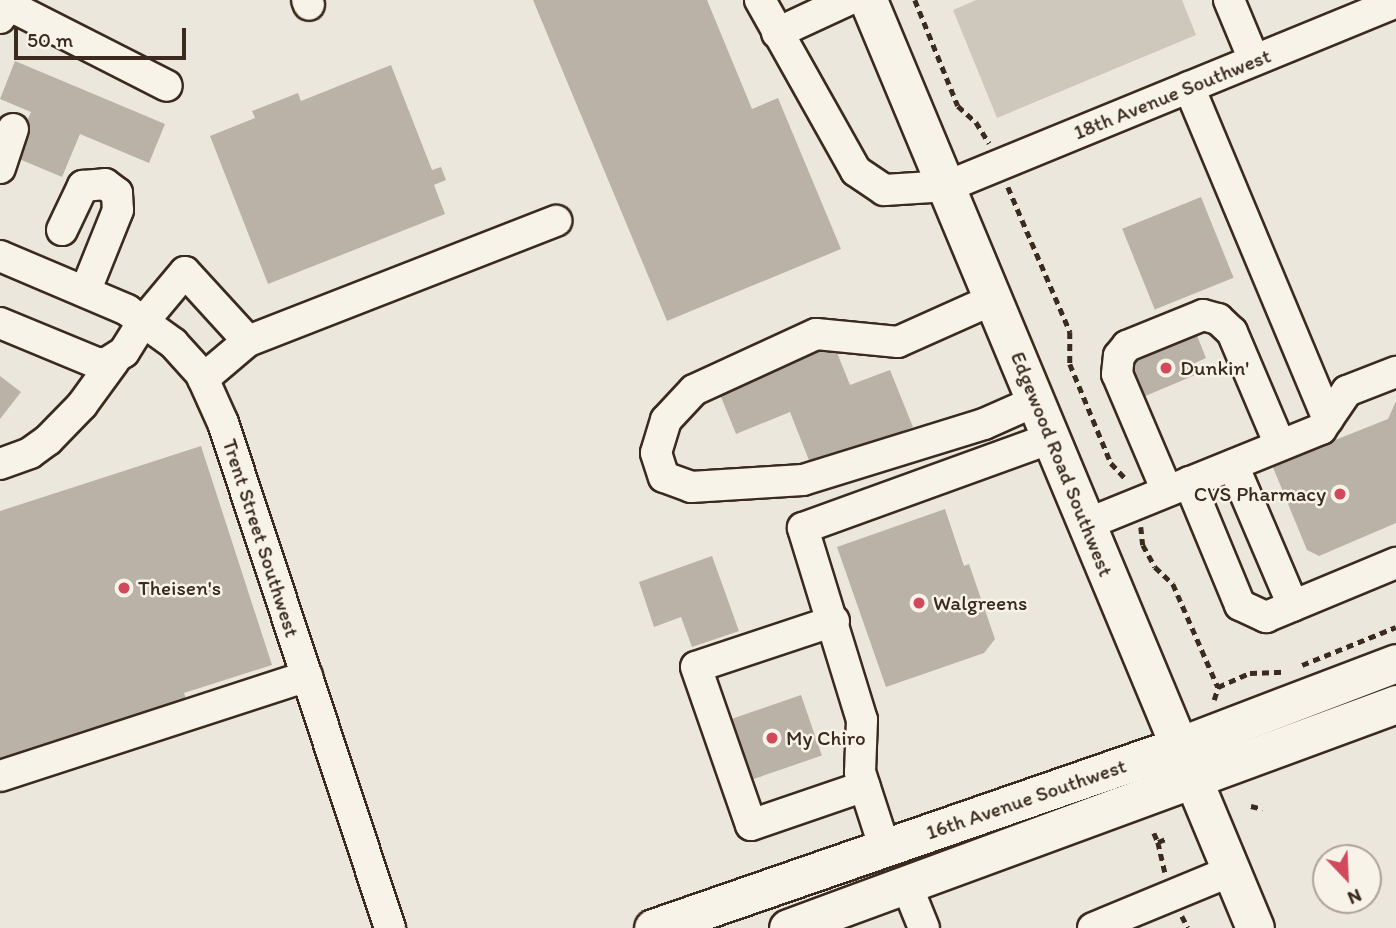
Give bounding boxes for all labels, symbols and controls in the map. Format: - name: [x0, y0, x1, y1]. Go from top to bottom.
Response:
- scale bar: [18, 14, 189, 58]
- text: 50 m: [27, 27, 73, 52]
- street label: 18th Avenue Southwest: [1070, 43, 1274, 145]
- street label: Edgewood Road Southwest: [1005, 348, 1119, 580]
- place label: Dunkin': [1180, 355, 1249, 381]
- marker: Dunkin': [1158, 360, 1174, 376]
- street label: Trent Street Southwest: [217, 436, 305, 640]
- place label: CVS Pharmacy: [1194, 481, 1326, 507]
- marker: CVS Pharmacy: [1332, 486, 1348, 502]
- place label: Theisen's: [138, 575, 221, 601]
- marker: Theisen's: [116, 580, 132, 596]
- place label: Walgreens: [933, 590, 1027, 616]
- marker: Walgreens: [911, 595, 927, 611]
- place label: My Chiro: [786, 725, 866, 751]
- marker: My Chiro: [764, 730, 780, 746]
- street label: 16th Avenue Southwest: [923, 753, 1129, 845]
- north arrow: [1312, 844, 1382, 914]
- text: N: [1344, 884, 1365, 910]

